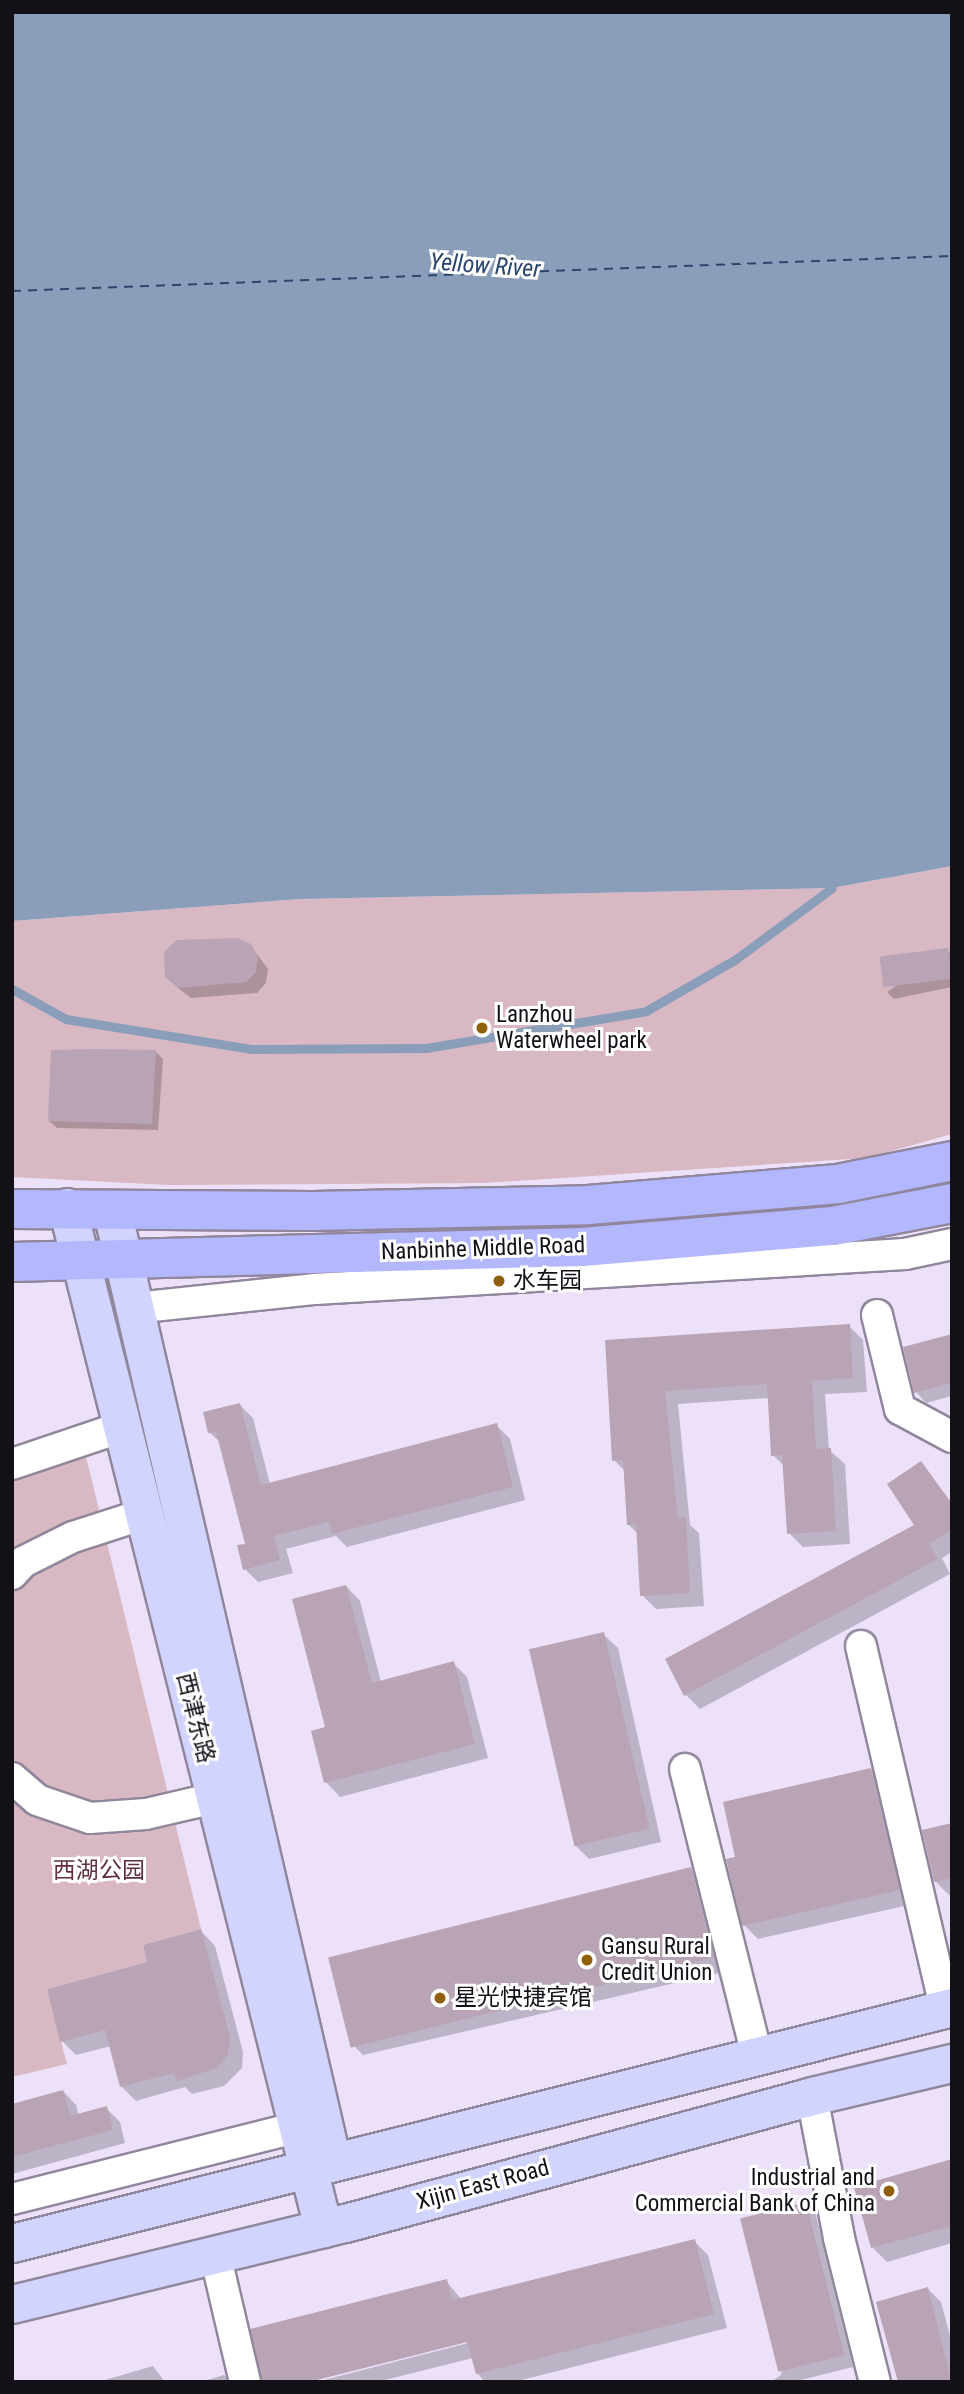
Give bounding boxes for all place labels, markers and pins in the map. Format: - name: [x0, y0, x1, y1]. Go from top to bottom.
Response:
- place label: Lanzhou Waterwheel park: [496, 1001, 647, 1055]
- marker: Lanzhou Waterwheel park: [474, 1020, 490, 1036]
- place label: 水车园: [513, 1267, 582, 1295]
- marker: 水车园: [491, 1273, 507, 1289]
- place label: Gansu Rural Credit Union: [601, 1933, 712, 1987]
- marker: Gansu Rural Credit Union: [579, 1952, 595, 1968]
- place label: 星光快捷宾馆: [454, 1984, 592, 2012]
- marker: 星光快捷宾馆: [432, 1990, 448, 2006]
- place label: Industrial and Commercial Bank of China: [635, 2164, 875, 2218]
- marker: Industrial and Commercial Bank of China: [881, 2183, 897, 2199]

